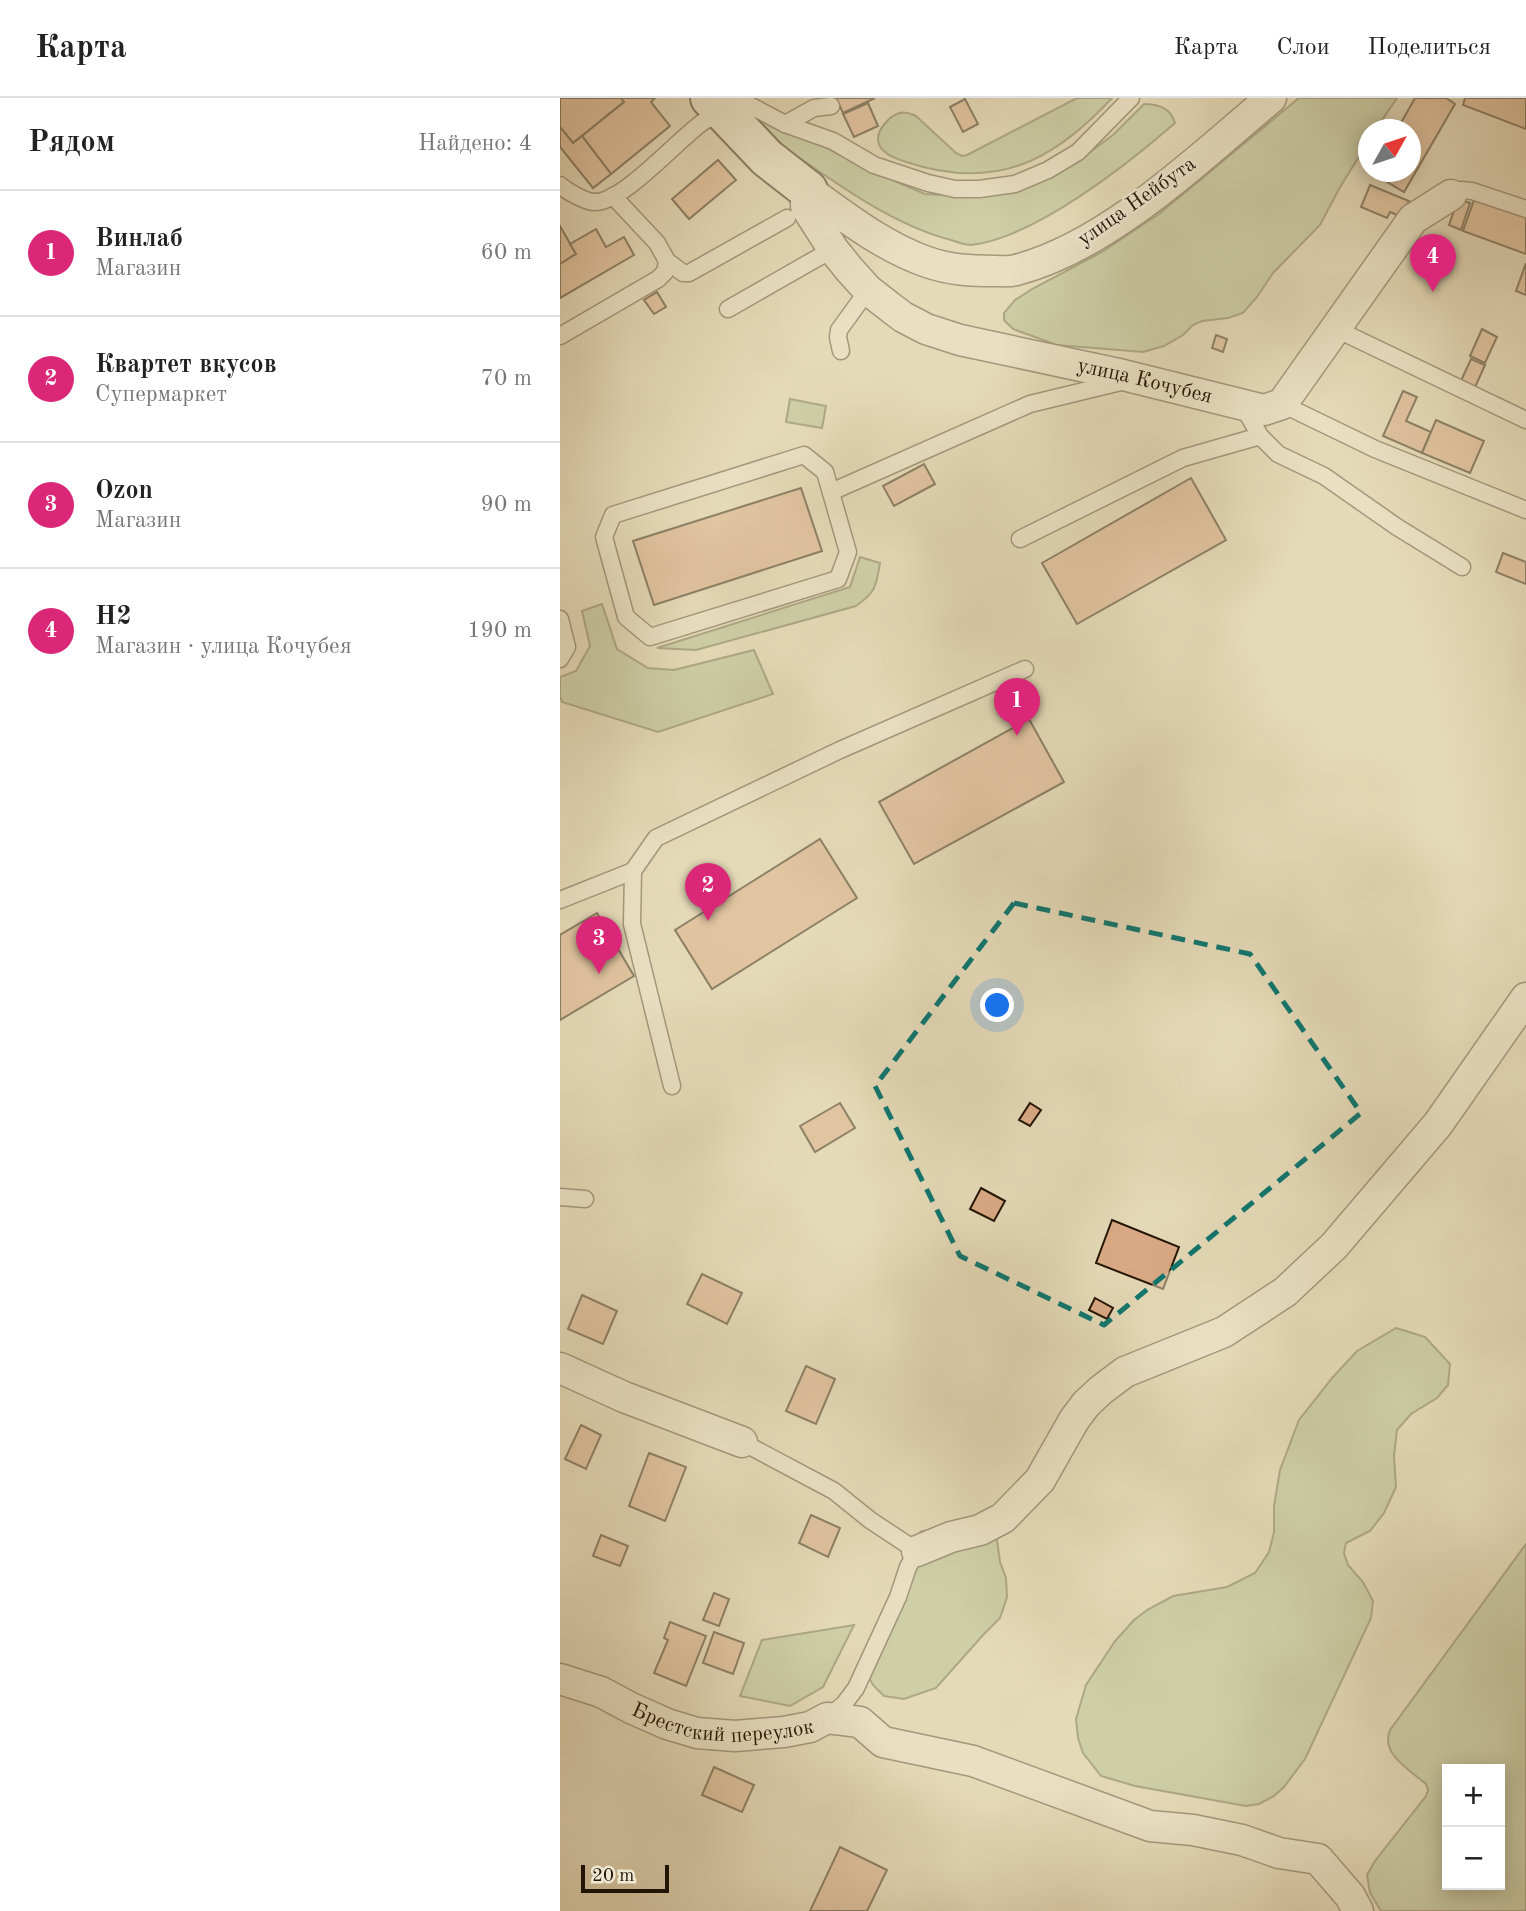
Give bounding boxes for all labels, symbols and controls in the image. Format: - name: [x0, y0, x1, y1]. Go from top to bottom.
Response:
- text: Карта: [35, 32, 127, 65]
- text: Карта: [1174, 36, 1239, 60]
- text: Слои: [1277, 36, 1330, 60]
- text: Поделиться: [1368, 36, 1491, 60]
- north arrow: [1358, 119, 1421, 182]
- text: Рядом: [28, 128, 115, 158]
- text: Найдено: 4: [418, 132, 532, 155]
- street label: улица Нейбута: [1074, 154, 1200, 250]
- text: Винлаб: [95, 226, 183, 252]
- pin: 4: [1410, 234, 1456, 292]
- text: 1: [44, 241, 58, 264]
- text: 60 m: [481, 241, 532, 264]
- text: Магазин: [95, 257, 181, 280]
- text: Квартет вкусов: [95, 352, 277, 378]
- street label: улица Кочубея: [1075, 355, 1214, 407]
- text: 2: [44, 367, 58, 390]
- text: 70 m: [481, 367, 532, 390]
- text: Супермаркет: [95, 383, 227, 406]
- text: Ozon: [95, 478, 153, 504]
- text: 3: [44, 493, 58, 516]
- text: 90 m: [481, 493, 532, 516]
- text: Магазин: [95, 509, 181, 532]
- text: H2: [95, 604, 132, 630]
- text: 4: [44, 619, 58, 642]
- text: 190 m: [467, 619, 532, 642]
- text: Магазин · улица Кочубея: [95, 635, 352, 658]
- pin: 1: [994, 678, 1040, 736]
- pin: 2: [685, 863, 731, 921]
- pin: 3: [576, 916, 622, 974]
- your location: [980, 988, 1014, 1022]
- street label: Брестский переулок: [629, 1699, 816, 1747]
- map controls: [1442, 1764, 1505, 1890]
- button: +: [1442, 1764, 1505, 1827]
- button: −: [1442, 1827, 1505, 1890]
- scale bar: [581, 1862, 668, 1894]
- text: 20 m: [592, 1867, 634, 1886]

